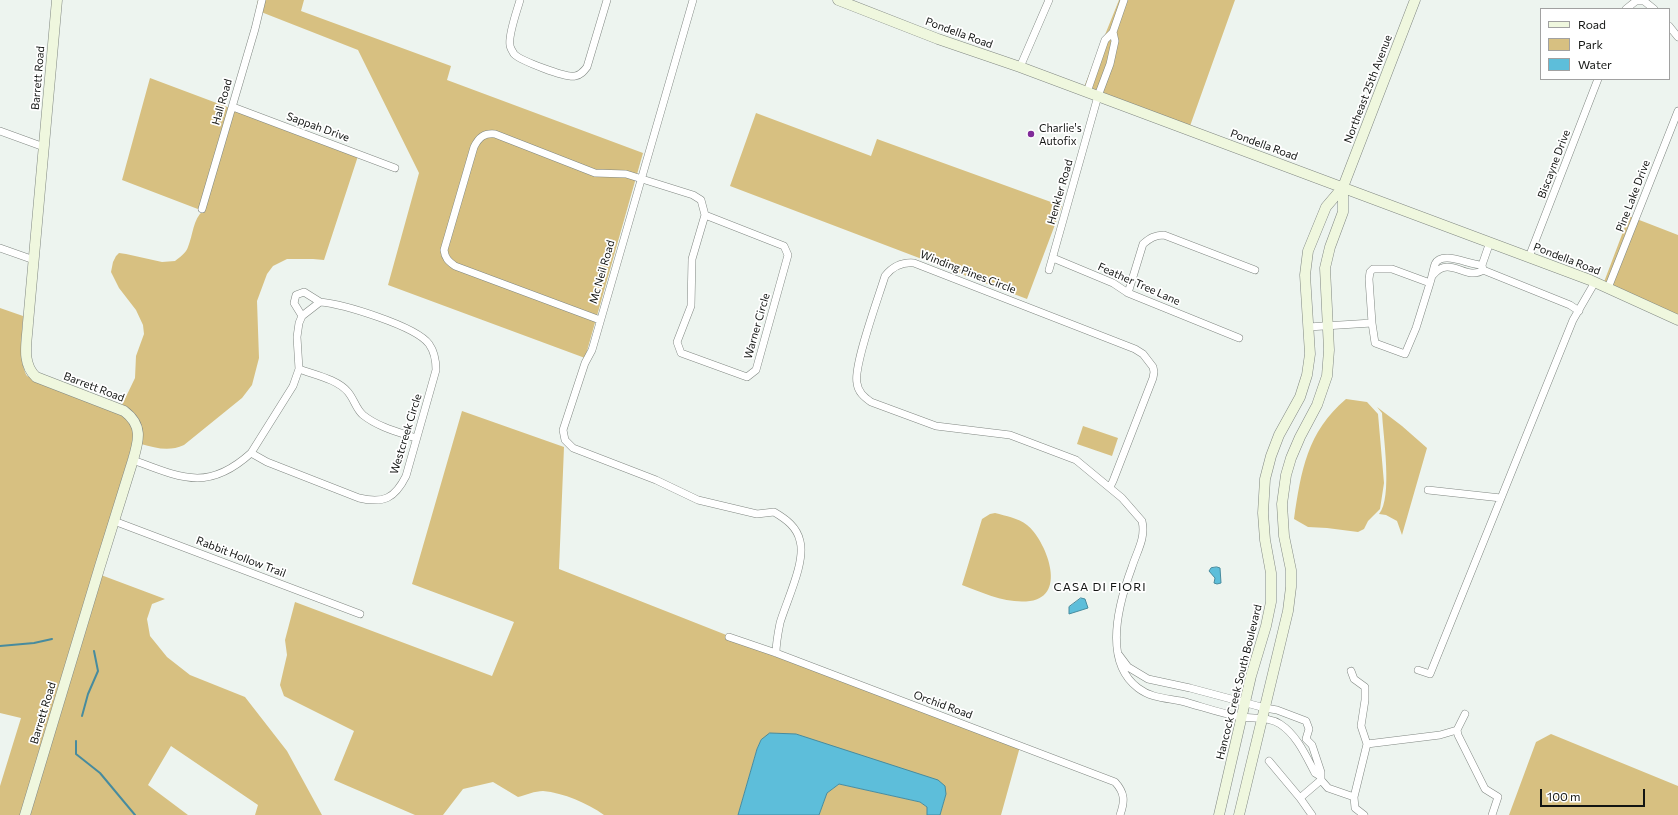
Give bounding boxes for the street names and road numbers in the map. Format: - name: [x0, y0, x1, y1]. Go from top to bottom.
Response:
- street label: Pondella Road: [923, 15, 995, 51]
- street label: Northeast 25th Avenue: [1341, 33, 1395, 145]
- street label: Barrett Road: [29, 46, 47, 110]
- street label: Hall Road: [209, 77, 235, 127]
- street label: Sappah Drive: [285, 110, 351, 144]
- street label: Pondella Road: [1228, 127, 1300, 163]
- street label: Biscayne Drive: [1535, 128, 1573, 200]
- street label: Henkler Road: [1044, 158, 1076, 226]
- street label: Pine Lake Drive: [1613, 158, 1653, 234]
- street label: Mc Neil Road: [587, 239, 617, 305]
- street label: Pondella Road: [1532, 240, 1602, 278]
- street label: Winding Pines Circle: [918, 248, 1018, 296]
- street label: Feather Tree Lane: [1096, 260, 1182, 308]
- street label: Warner Circle: [741, 291, 773, 361]
- street label: Barrett Road: [62, 369, 126, 405]
- street label: Westcreek Circle: [387, 392, 425, 476]
- street label: Rabbit Hollow Trail: [194, 534, 288, 580]
- street label: Hancock Creek South Boulevard: [1213, 603, 1265, 761]
- street label: Barrett Road: [27, 680, 59, 746]
- street label: Orchid Road: [912, 688, 974, 722]

